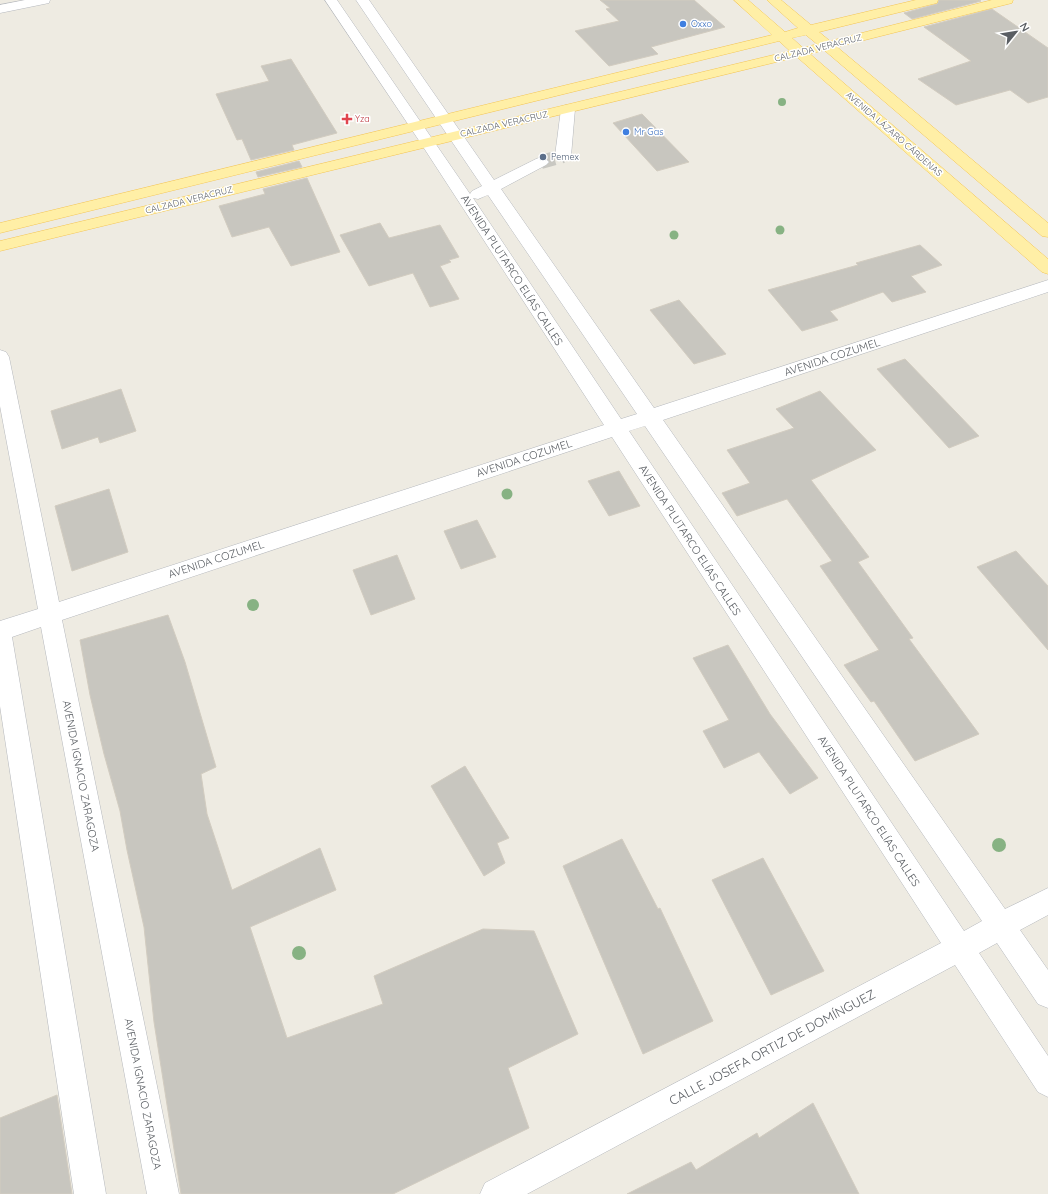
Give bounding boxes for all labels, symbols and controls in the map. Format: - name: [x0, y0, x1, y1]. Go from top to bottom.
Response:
- north arrow: [996, 12, 1036, 52]
- place label: Oxxo: [691, 18, 712, 29]
- marker: Oxxo: [678, 19, 688, 29]
- text: N: [1017, 20, 1033, 34]
- street label: CALZADA VERACRUZ: [773, 31, 863, 64]
- street label: AVENIDA LÁZARO CÁRDENAS: [844, 89, 945, 178]
- street label: CALZADA VERACRUZ: [459, 108, 549, 139]
- place label: Yza: [355, 113, 370, 124]
- marker: Yza: [342, 114, 352, 124]
- place label: Mr Gas: [634, 126, 663, 137]
- marker: Mr Gas: [621, 127, 631, 137]
- place label: Pemex: [551, 151, 580, 162]
- marker: Pemex: [538, 152, 548, 162]
- street label: CALZADA VERACRUZ: [144, 183, 234, 216]
- street label: AVENIDA PLUTARCO ELÍAS CALLES: [458, 192, 566, 348]
- street label: AVENIDA COZUMEL: [782, 335, 882, 379]
- street label: AVENIDA COZUMEL: [474, 436, 574, 480]
- street label: AVENIDA PLUTARCO ELÍAS CALLES: [636, 462, 744, 618]
- street label: AVENIDA COZUMEL: [166, 537, 266, 581]
- street label: AVENIDA IGNACIO ZARAGOZA: [59, 699, 103, 853]
- street label: AVENIDA PLUTARCO ELÍAS CALLES: [815, 733, 923, 889]
- street label: CALLE JOSEFA ORTIZ DE DOMÍNGUEZ: [666, 986, 878, 1108]
- street label: AVENIDA IGNACIO ZARAGOZA: [121, 1017, 165, 1171]

